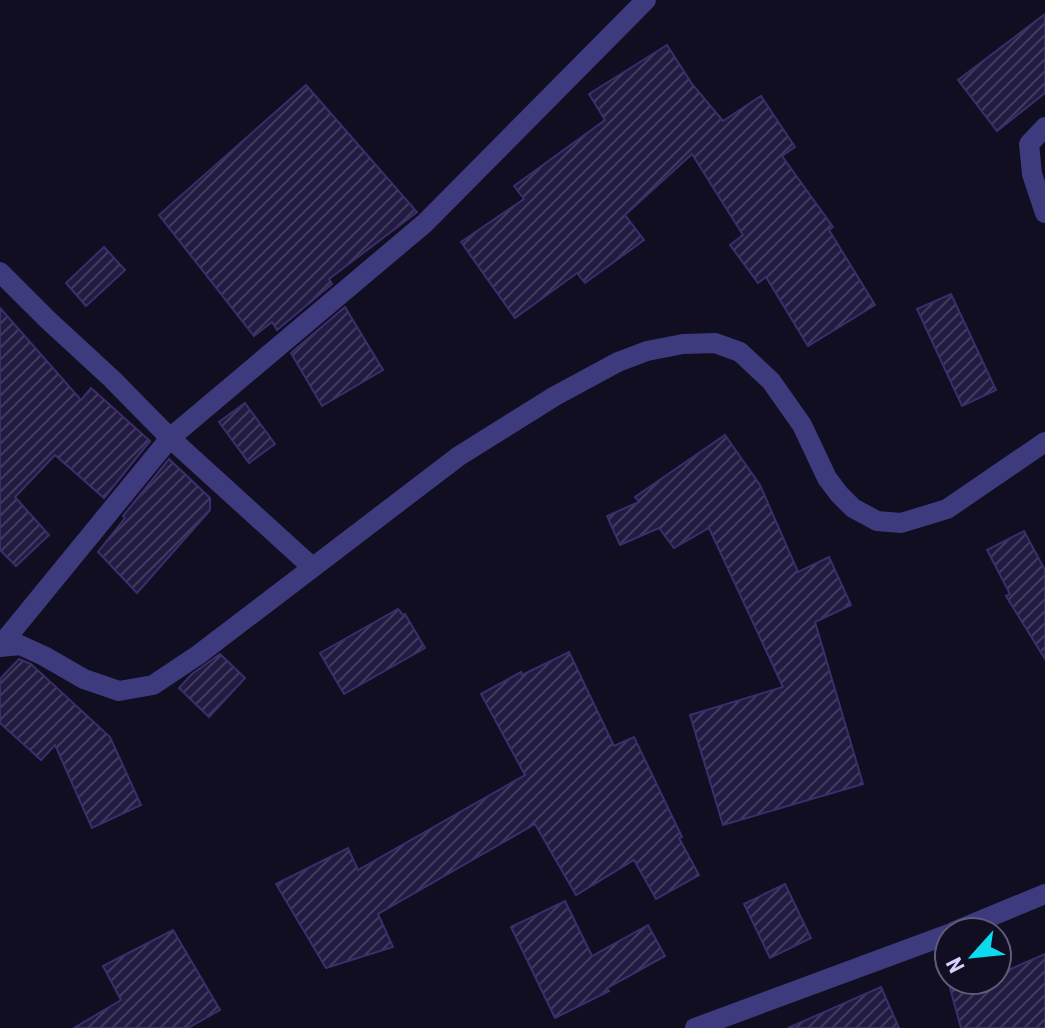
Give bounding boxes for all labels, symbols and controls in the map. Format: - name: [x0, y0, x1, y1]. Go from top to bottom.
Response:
- north arrow: [933, 916, 1013, 996]
- text: N: [941, 953, 970, 977]

